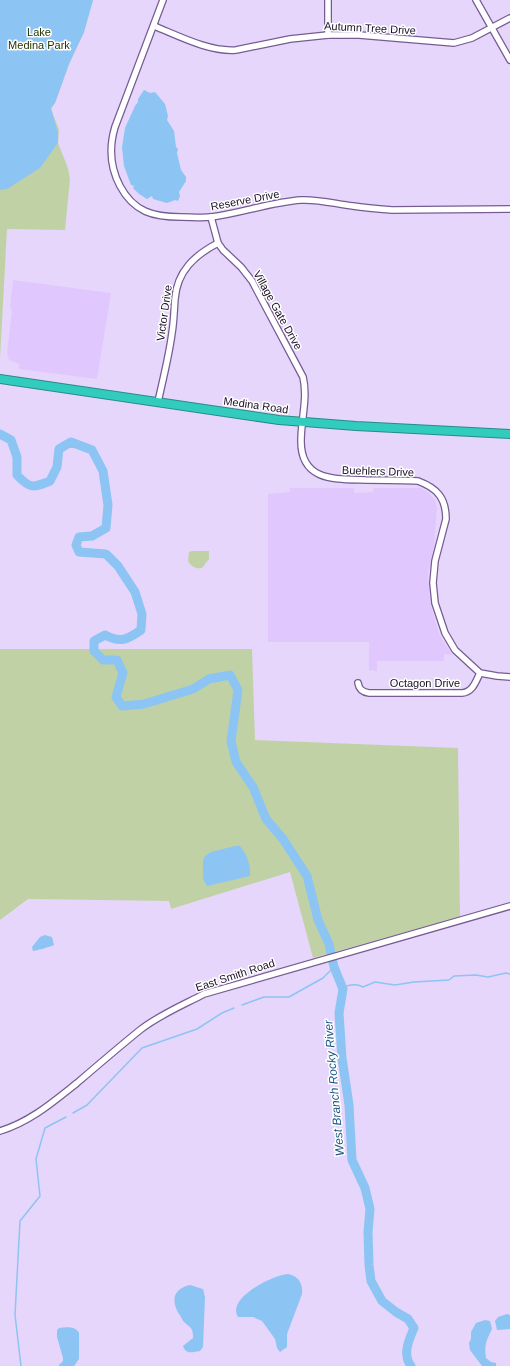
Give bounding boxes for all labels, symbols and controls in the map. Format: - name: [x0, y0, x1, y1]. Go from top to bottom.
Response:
- street label: Autumn Tree Drive: [324, 20, 416, 36]
- park label: Lake Medina Park: [8, 26, 70, 51]
- street label: Reserve Drive: [210, 187, 280, 213]
- street label: Village Gate Drive: [251, 268, 305, 352]
- street label: Victor Drive: [154, 284, 174, 342]
- street label: Medina Road: [223, 395, 289, 415]
- street label: Buehlers Drive: [342, 464, 414, 478]
- street label: Octagon Drive: [390, 677, 460, 689]
- street label: East Smith Road: [194, 957, 276, 993]
- water label: West Branch Rocky River: [321, 1018, 347, 1157]

